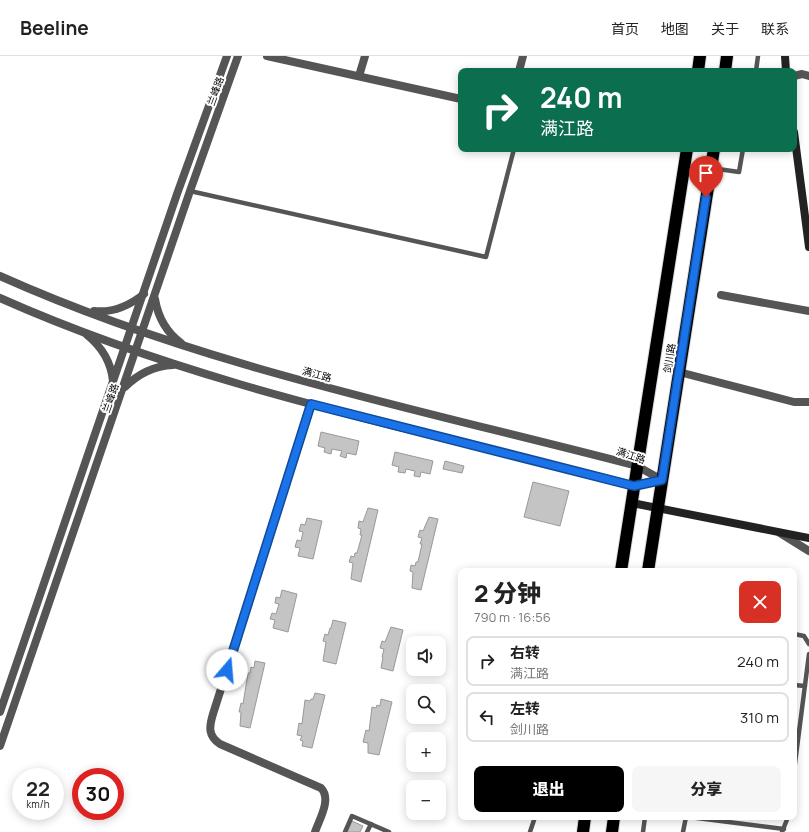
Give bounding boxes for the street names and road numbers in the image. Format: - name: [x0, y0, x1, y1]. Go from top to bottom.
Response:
- street label: 兰峰路: [203, 75, 227, 107]
- street label: 剑川路: [660, 342, 678, 374]
- street label: 满江路: [301, 363, 333, 385]
- street label: 兰峰路: [98, 382, 122, 414]
- street label: 满江路: [615, 443, 647, 467]

